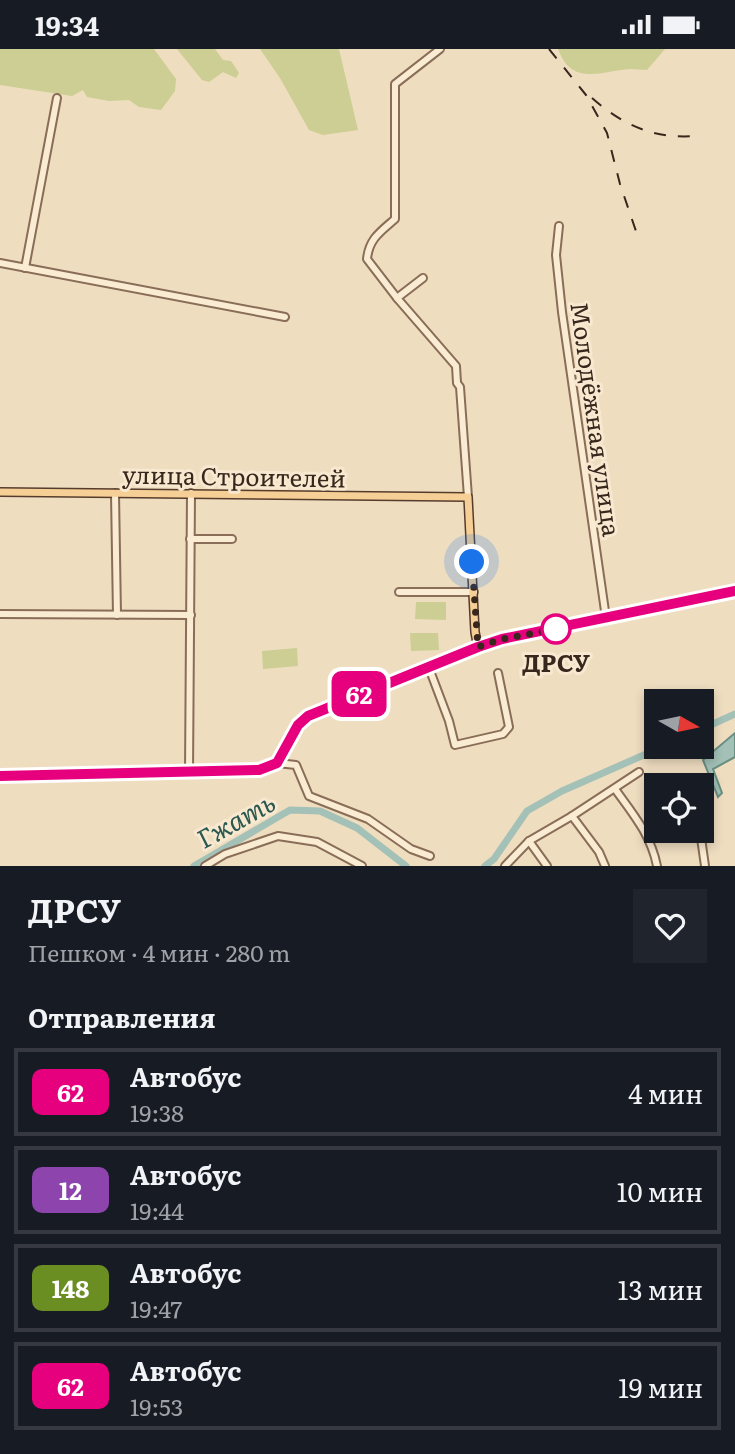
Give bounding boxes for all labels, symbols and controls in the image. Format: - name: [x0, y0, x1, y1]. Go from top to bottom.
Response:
- text: 19:34: [35, 5, 99, 44]
- street label: Молодёжная улица: [563, 300, 631, 538]
- street label: улица Строителей: [122, 456, 346, 494]
- your location: [454, 544, 489, 579]
- marker: ДРСУ: [541, 614, 571, 644]
- place label: ДРСУ: [522, 644, 590, 679]
- line badge: 62: [328, 671, 390, 717]
- text: 62: [346, 676, 372, 711]
- north arrow: [644, 689, 714, 759]
- map controls: [644, 689, 714, 843]
- button: locate: [644, 773, 714, 843]
- water label: Гжать: [189, 782, 281, 856]
- text: ДРСУ: [28, 884, 121, 933]
- button: heart: [633, 889, 707, 963]
- text: Пешком · 4 мин · 280 m: [28, 935, 290, 969]
- text: Отправления: [28, 997, 216, 1036]
- text: Автобус: [130, 1056, 241, 1095]
- text: 4 мин: [628, 1073, 703, 1112]
- text: 62: [57, 1074, 84, 1109]
- text: 19:38: [130, 1095, 184, 1129]
- text: Автобус: [130, 1154, 241, 1193]
- text: 10 мин: [617, 1171, 703, 1210]
- text: 12: [59, 1172, 82, 1207]
- text: 19:44: [130, 1193, 184, 1227]
- text: Автобус: [130, 1252, 241, 1291]
- text: 13 мин: [618, 1269, 703, 1308]
- text: 148: [52, 1270, 89, 1305]
- text: 19:47: [130, 1291, 182, 1325]
- text: Автобус: [130, 1350, 241, 1389]
- text: 19 мин: [618, 1367, 703, 1406]
- text: 62: [57, 1368, 84, 1403]
- text: 19:53: [130, 1389, 183, 1423]

